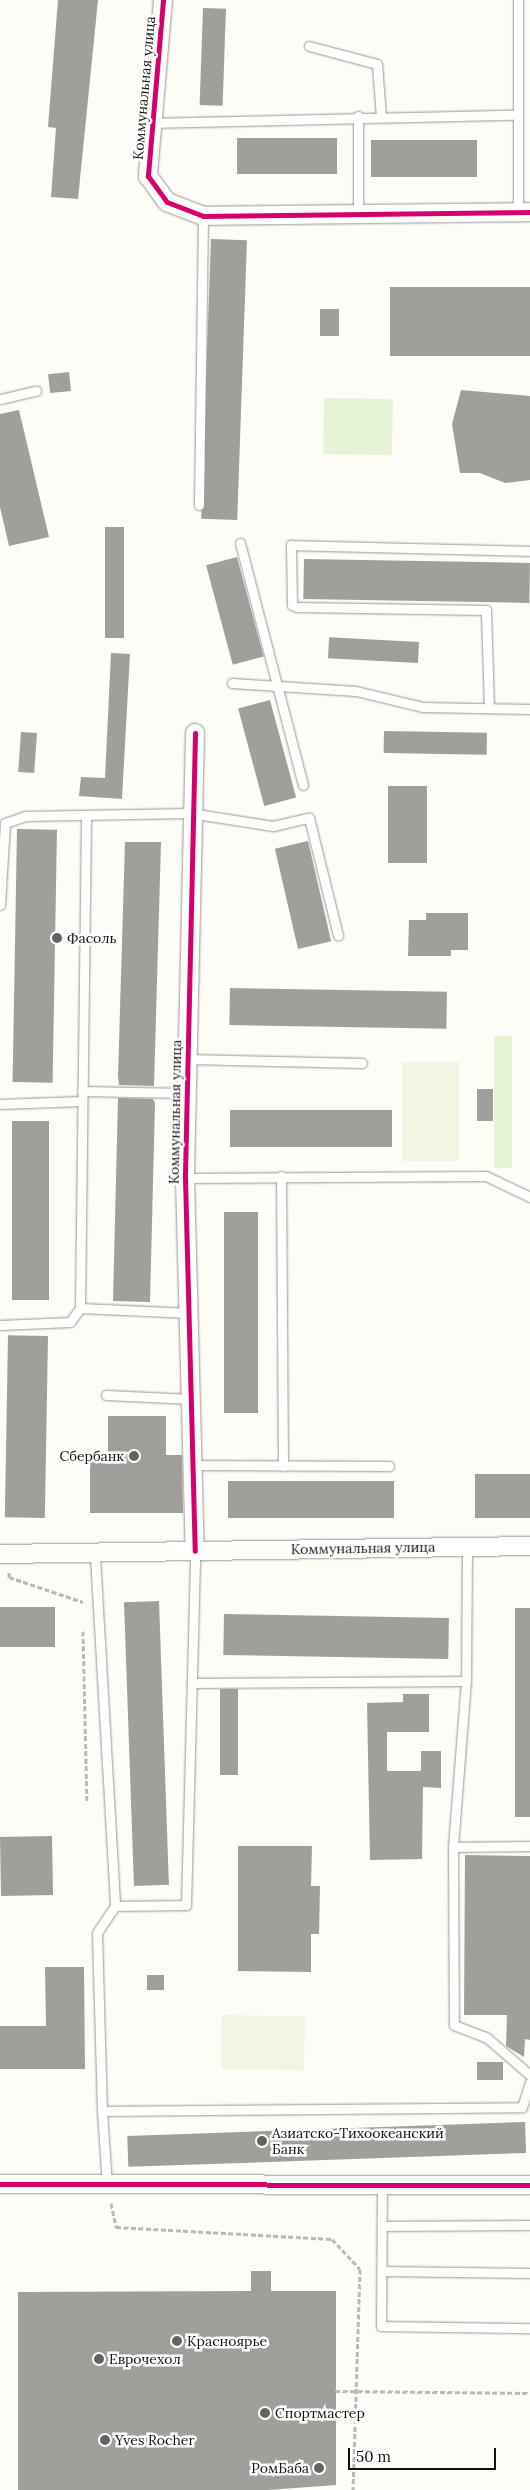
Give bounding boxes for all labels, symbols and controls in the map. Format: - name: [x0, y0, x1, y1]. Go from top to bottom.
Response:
- street label: Коммунальная улица: [129, 15, 159, 161]
- place label: Фасоль: [67, 930, 117, 946]
- marker: Фасоль: [51, 932, 63, 944]
- street label: Коммунальная улица: [165, 1040, 185, 1184]
- place label: Сбербанк: [60, 1448, 124, 1464]
- marker: Сбербанк: [128, 1450, 140, 1462]
- street label: Коммунальная улица: [291, 1538, 435, 1558]
- place label: Азиатско-Тихоокеанский Банк: [272, 2125, 444, 2158]
- marker: Азиатско-Тихоокеанский Банк: [256, 2135, 268, 2147]
- place label: Красноярье: [187, 2333, 267, 2349]
- marker: Красноярье: [171, 2335, 183, 2347]
- place label: Еврочехол: [109, 2351, 181, 2367]
- marker: Еврочехол: [93, 2353, 105, 2365]
- place label: Спортмастер: [275, 2405, 365, 2421]
- marker: Спортмастер: [259, 2407, 271, 2419]
- place label: Yves Rocher: [115, 2432, 194, 2448]
- marker: Yves Rocher: [99, 2434, 111, 2446]
- scale bar: [350, 2438, 498, 2470]
- text: 50 m: [356, 2447, 391, 2466]
- place label: РомБаба: [251, 2460, 309, 2476]
- marker: РомБаба: [313, 2462, 325, 2474]

